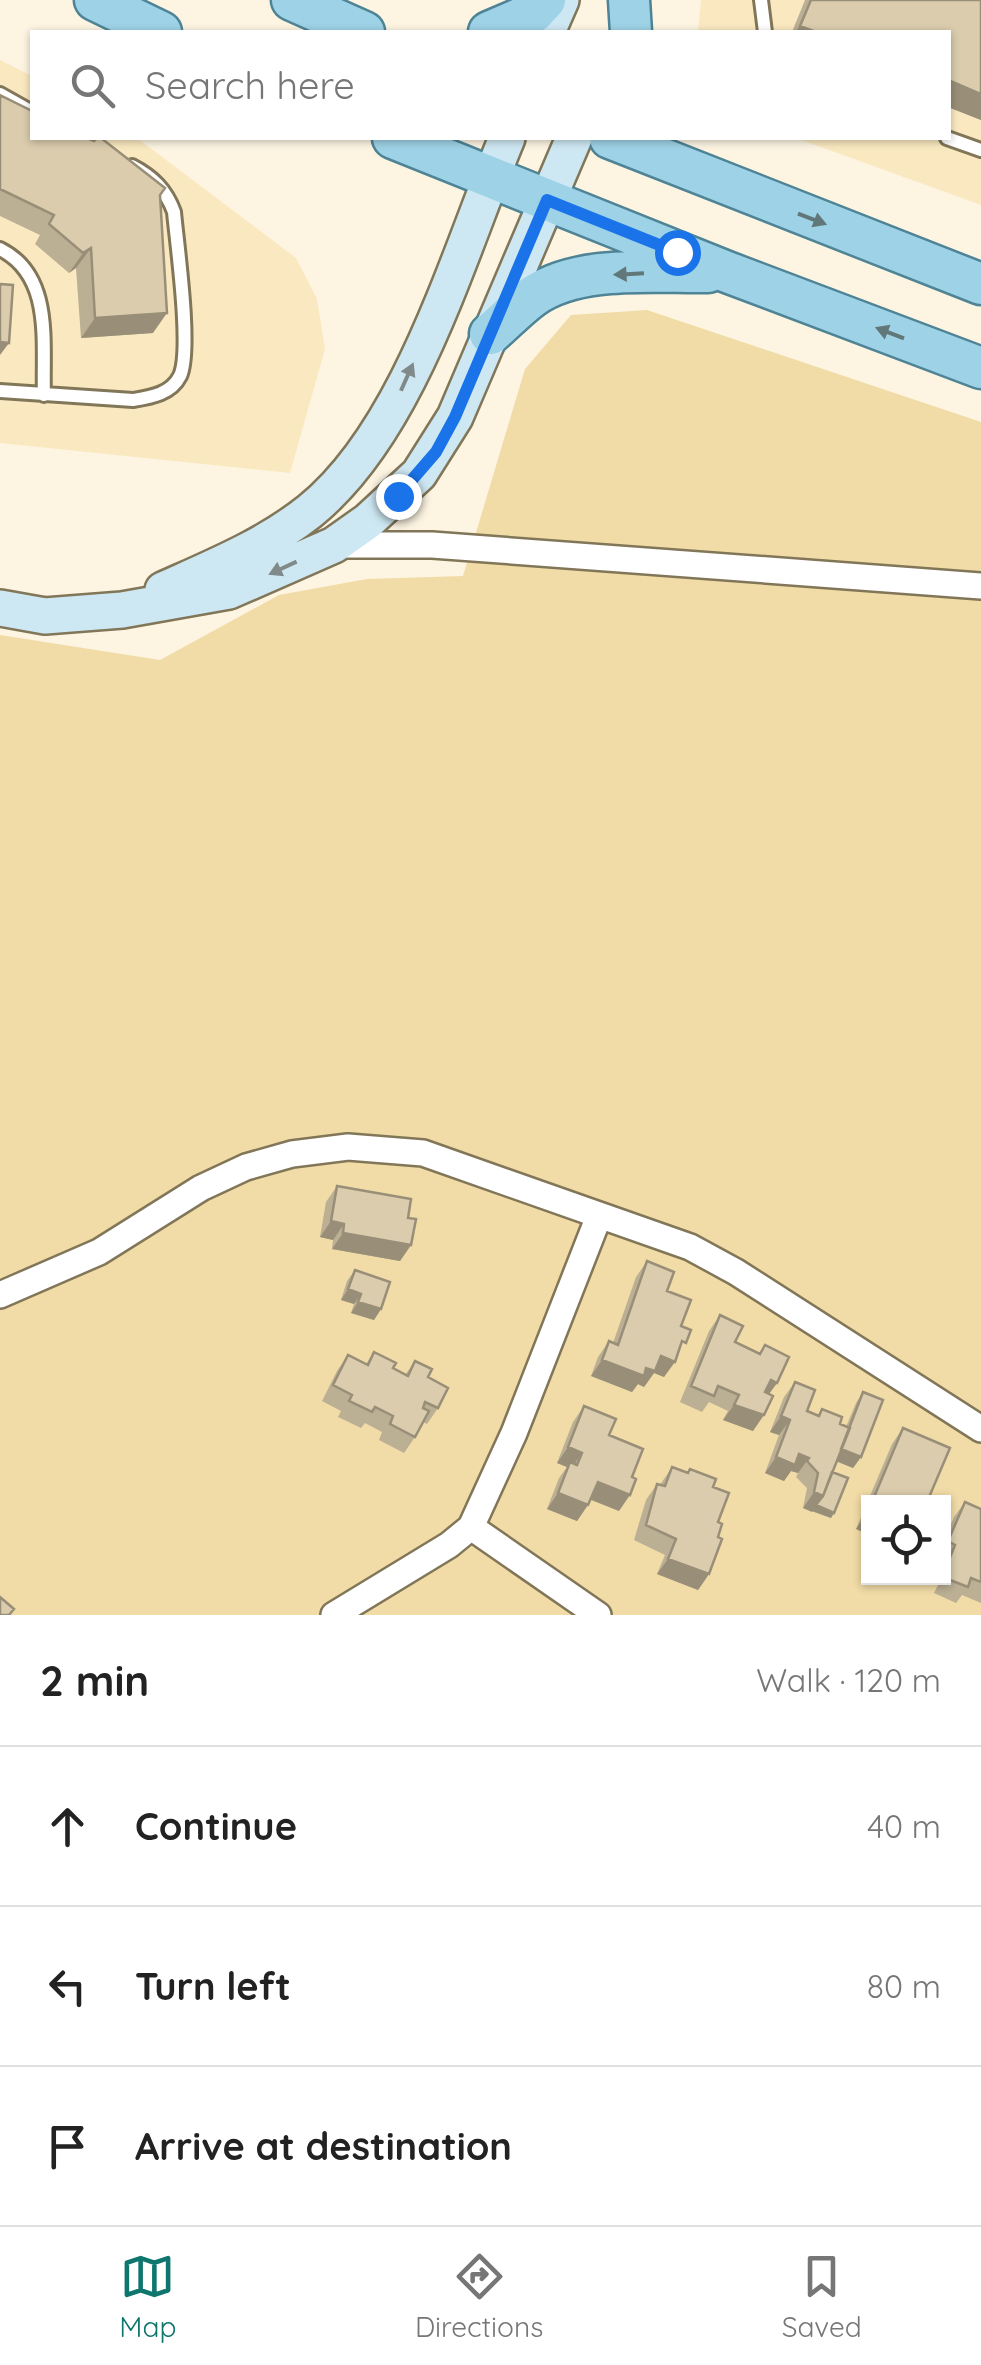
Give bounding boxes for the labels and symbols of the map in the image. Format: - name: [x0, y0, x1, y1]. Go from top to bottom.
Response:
- one-way arrow: [798, 211, 828, 227]
- route start: [655, 230, 701, 276]
- one-way arrow: [613, 266, 645, 282]
- one-way arrow: [874, 325, 904, 341]
- one-way arrow: [399, 362, 415, 392]
- route end: [376, 474, 422, 520]
- one-way arrow: [268, 560, 297, 577]

